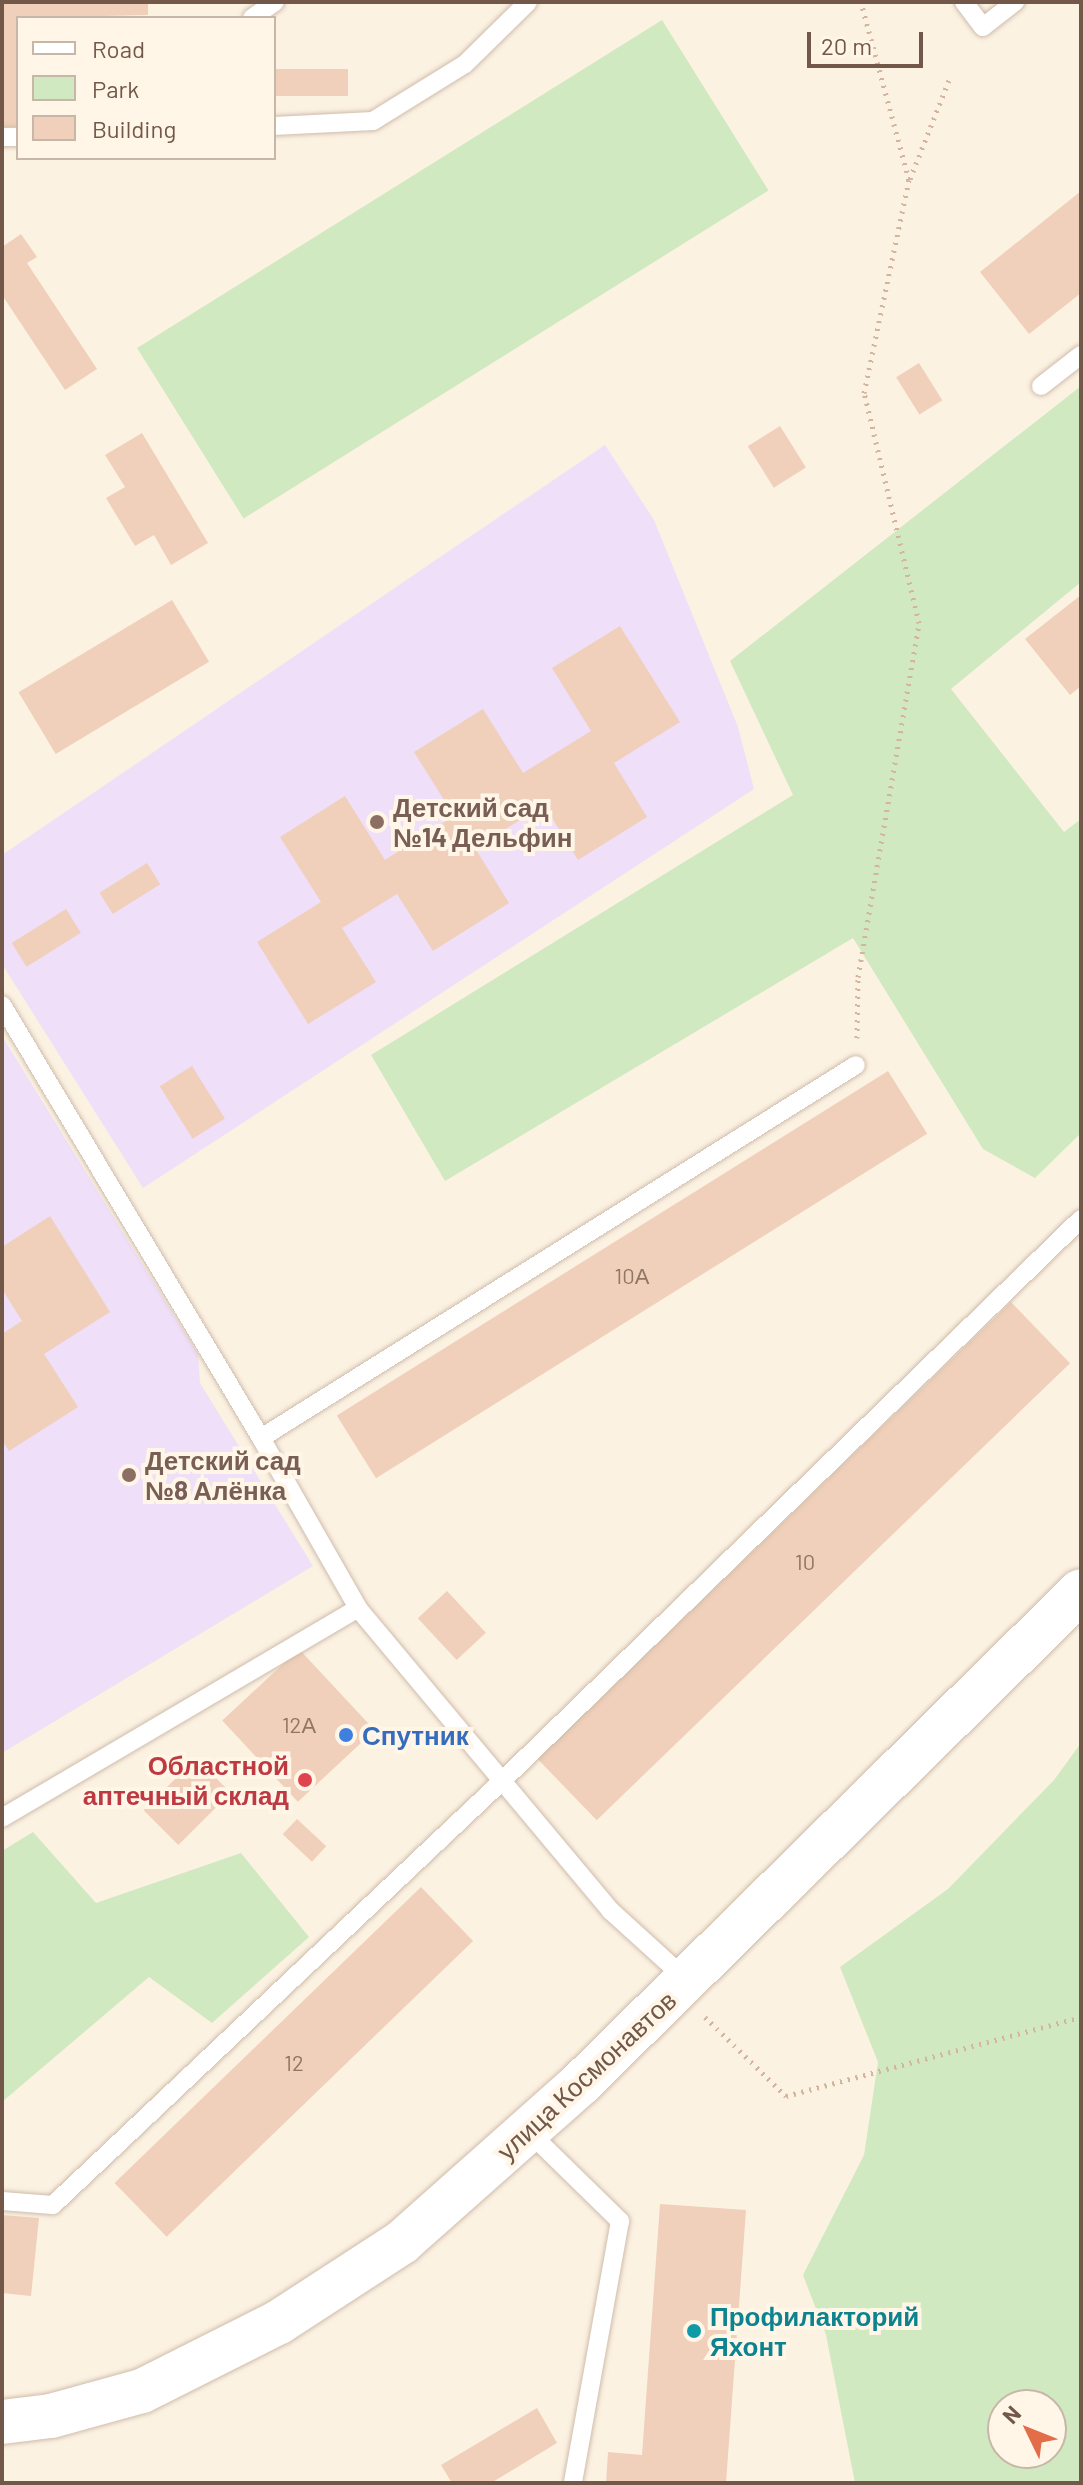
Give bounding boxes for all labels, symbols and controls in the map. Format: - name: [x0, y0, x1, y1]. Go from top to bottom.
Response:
- legend: [16, 16, 276, 160]
- scale bar: [811, 16, 927, 66]
- text: 20 m: [821, 31, 872, 60]
- text: Road: [92, 34, 145, 63]
- text: Park: [92, 74, 139, 103]
- text: Building: [92, 114, 176, 143]
- place label: Детский сад №14 Дельфин: [393, 791, 572, 852]
- marker: Детский сад №14 Дельфин: [368, 813, 386, 831]
- house number: 10А: [615, 1263, 649, 1289]
- place label: Детский сад №8 Алёнка: [145, 1444, 301, 1506]
- marker: Детский сад №8 Алёнка: [120, 1466, 138, 1484]
- house number: 10: [795, 1549, 815, 1575]
- house number: 12А: [282, 1712, 316, 1738]
- place label: Спутник: [362, 1719, 469, 1751]
- marker: Спутник: [337, 1726, 355, 1744]
- place label: Областной аптечный склад: [83, 1749, 289, 1810]
- marker: Областной аптечный склад: [296, 1771, 314, 1789]
- street label: улица Космонавтов: [490, 1984, 682, 2166]
- house number: 12: [284, 2050, 304, 2076]
- place label: Профилакторий Яхонт: [710, 2300, 919, 2362]
- marker: Профилакторий Яхонт: [685, 2322, 703, 2340]
- north arrow: [987, 2389, 1067, 2469]
- text: N: [996, 2400, 1025, 2428]

